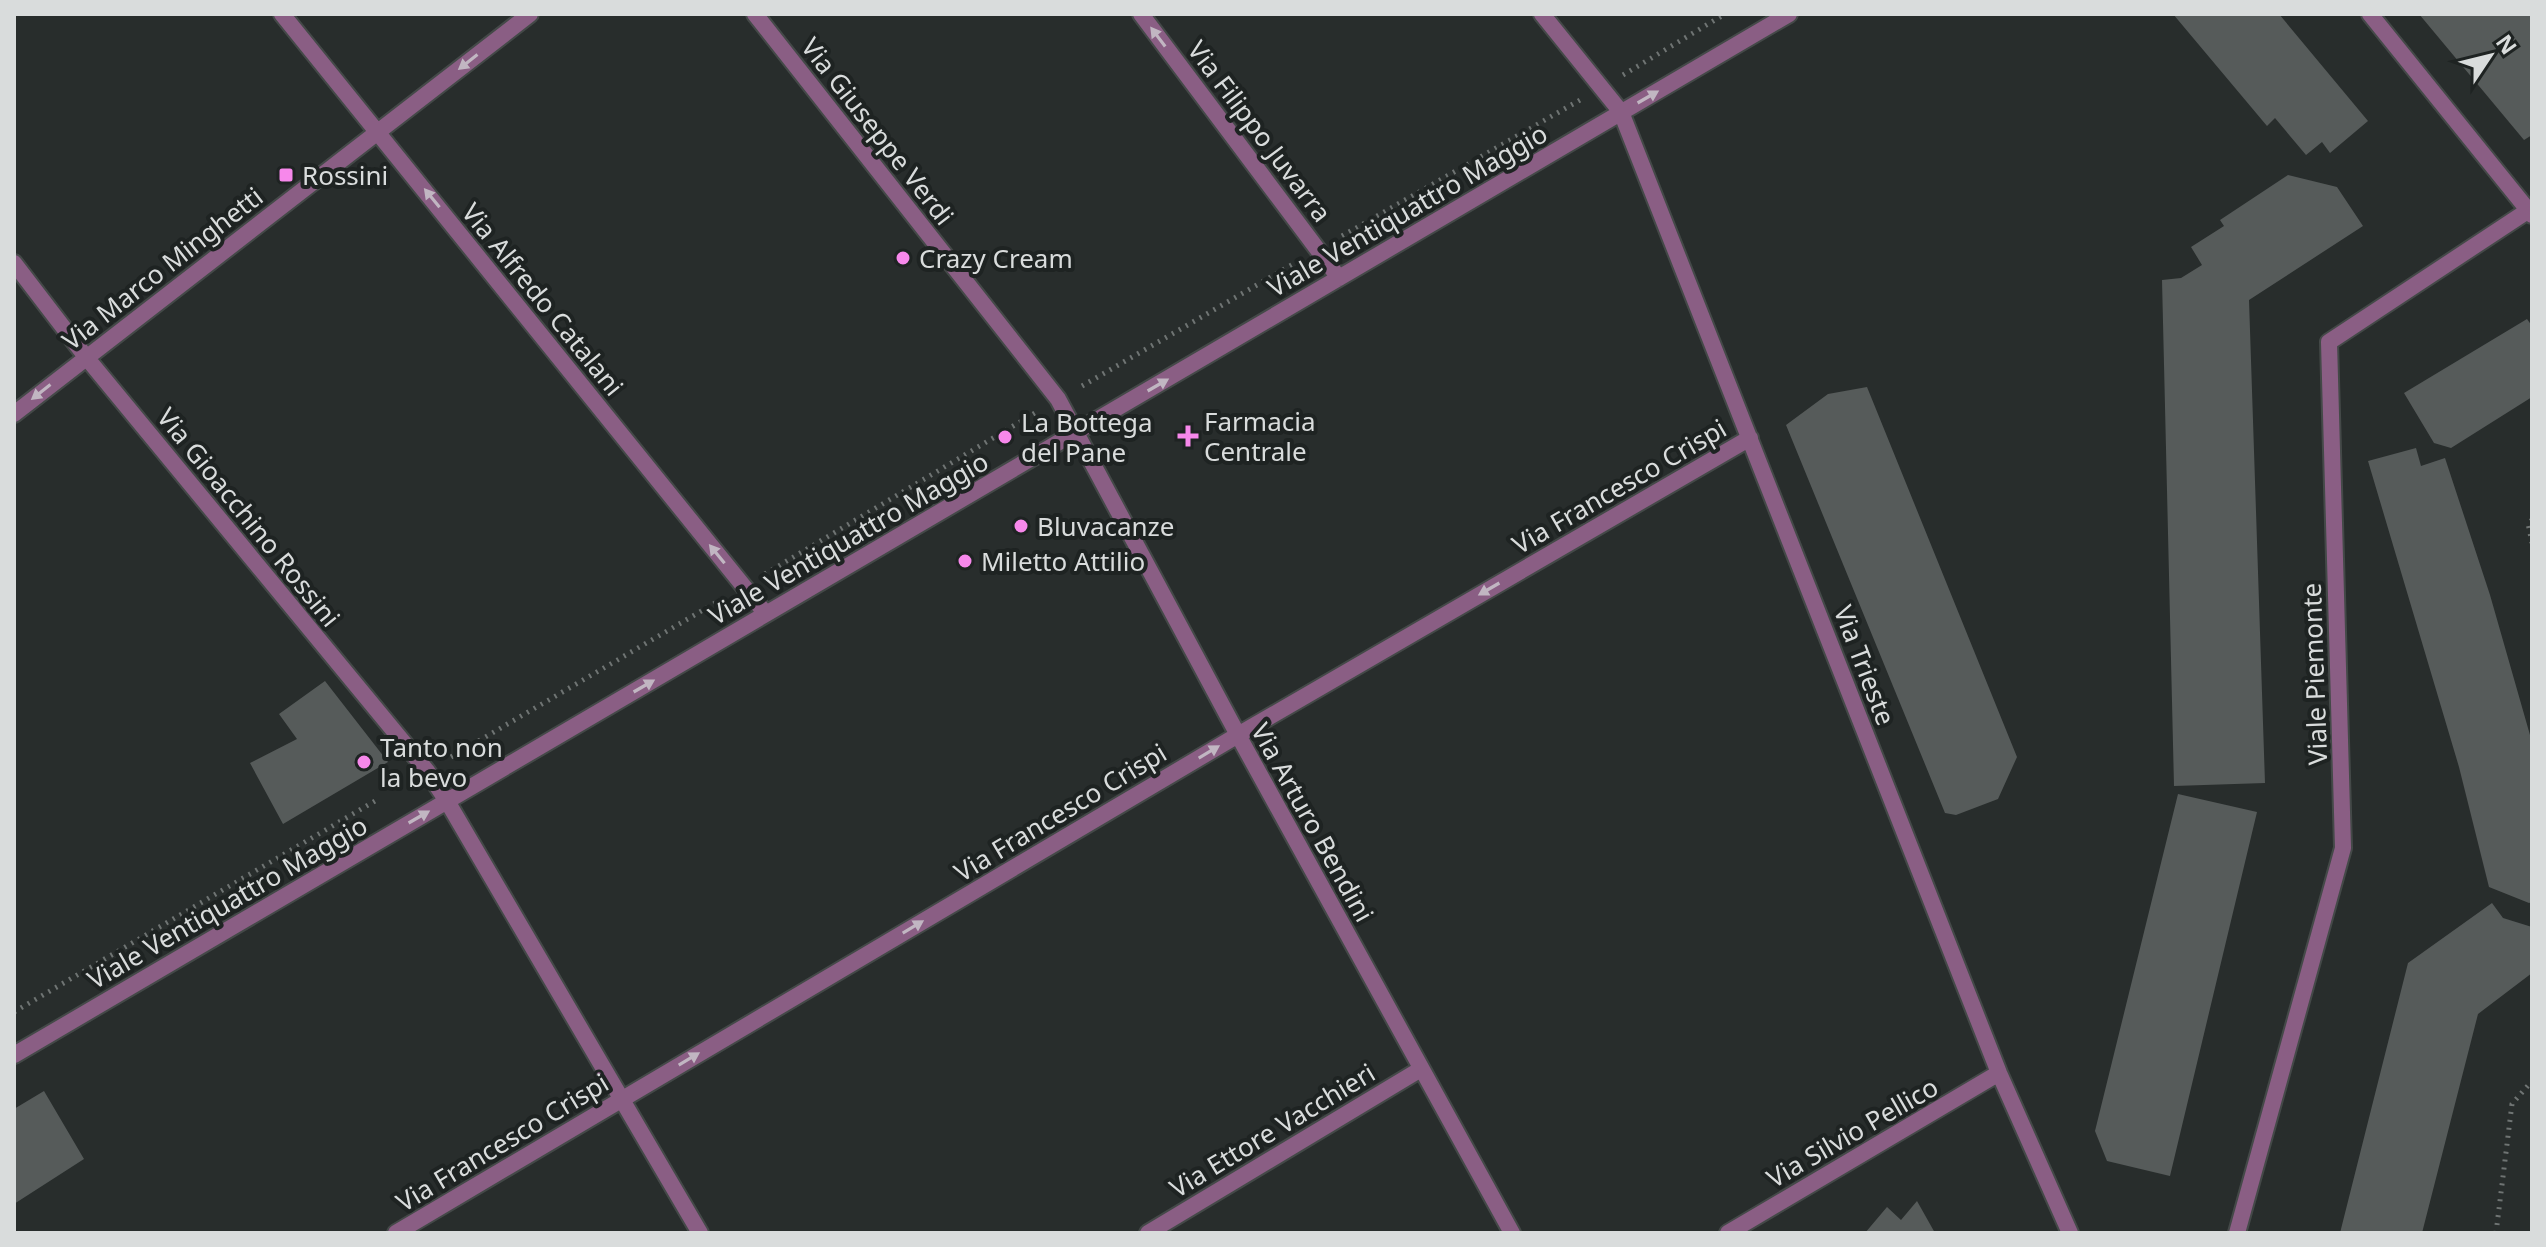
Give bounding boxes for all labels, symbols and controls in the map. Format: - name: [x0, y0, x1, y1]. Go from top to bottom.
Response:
- north arrow: [2450, 16, 2530, 96]
- one-way arrow: [1150, 26, 1166, 47]
- text: N: [2490, 28, 2525, 60]
- street label: Via Giuseppe Verdi: [793, 30, 963, 232]
- street label: Via Filippo Juvarra: [1180, 33, 1340, 229]
- one-way arrow: [458, 53, 478, 69]
- one-way arrow: [1637, 90, 1659, 104]
- street label: Viale Ventiquattro Maggio: [1260, 115, 1554, 305]
- place label: Rossini: [302, 157, 388, 193]
- marker: Rossini: [277, 166, 295, 184]
- street label: Via Marco Minghetti: [54, 178, 270, 358]
- one-way arrow: [424, 188, 440, 208]
- street label: Via Alfredo Catalani: [454, 195, 632, 403]
- place label: Crazy Cream: [919, 240, 1073, 276]
- marker: Crazy Cream: [894, 249, 912, 267]
- one-way arrow: [1147, 378, 1169, 392]
- one-way arrow: [31, 384, 51, 400]
- street label: Via Gioacchino Rossini: [149, 400, 349, 634]
- place label: Farmacia Centrale: [1204, 403, 1316, 469]
- place label: La Bottega del Pane: [1021, 404, 1153, 470]
- street label: Via Francesco Crispi: [1505, 410, 1733, 562]
- marker: Farmacia Centrale: [1179, 427, 1197, 445]
- marker: La Bottega del Pane: [996, 428, 1014, 446]
- street label: Viale Ventiquattro Maggio: [701, 443, 995, 633]
- place label: Bluvacanze: [1037, 508, 1175, 544]
- marker: Bluvacanze: [1012, 517, 1030, 535]
- place label: Miletto Attilio: [981, 543, 1145, 579]
- one-way arrow: [709, 544, 726, 564]
- marker: Miletto Attilio: [956, 552, 974, 570]
- one-way arrow: [1477, 582, 1500, 596]
- street label: Viale Piemonte: [2293, 582, 2335, 766]
- street label: Via Trieste: [1826, 600, 1904, 730]
- one-way arrow: [633, 679, 655, 693]
- street label: Via Arturo Bendini: [1243, 716, 1383, 928]
- place label: Tanto non la bevo: [380, 729, 503, 795]
- street label: Via Francesco Crispi: [947, 734, 1173, 890]
- one-way arrow: [1198, 745, 1220, 759]
- marker: Tanto non la bevo: [355, 753, 373, 771]
- street label: Viale Ventiquattro Maggio: [80, 807, 374, 997]
- one-way arrow: [408, 810, 430, 824]
- one-way arrow: [902, 920, 924, 934]
- one-way arrow: [678, 1052, 700, 1066]
- street label: Via Ettore Vacchieri: [1163, 1054, 1381, 1206]
- street label: Via Francesco Crispi: [389, 1064, 615, 1220]
- street label: Via Silvio Pellico: [1760, 1068, 1944, 1196]

